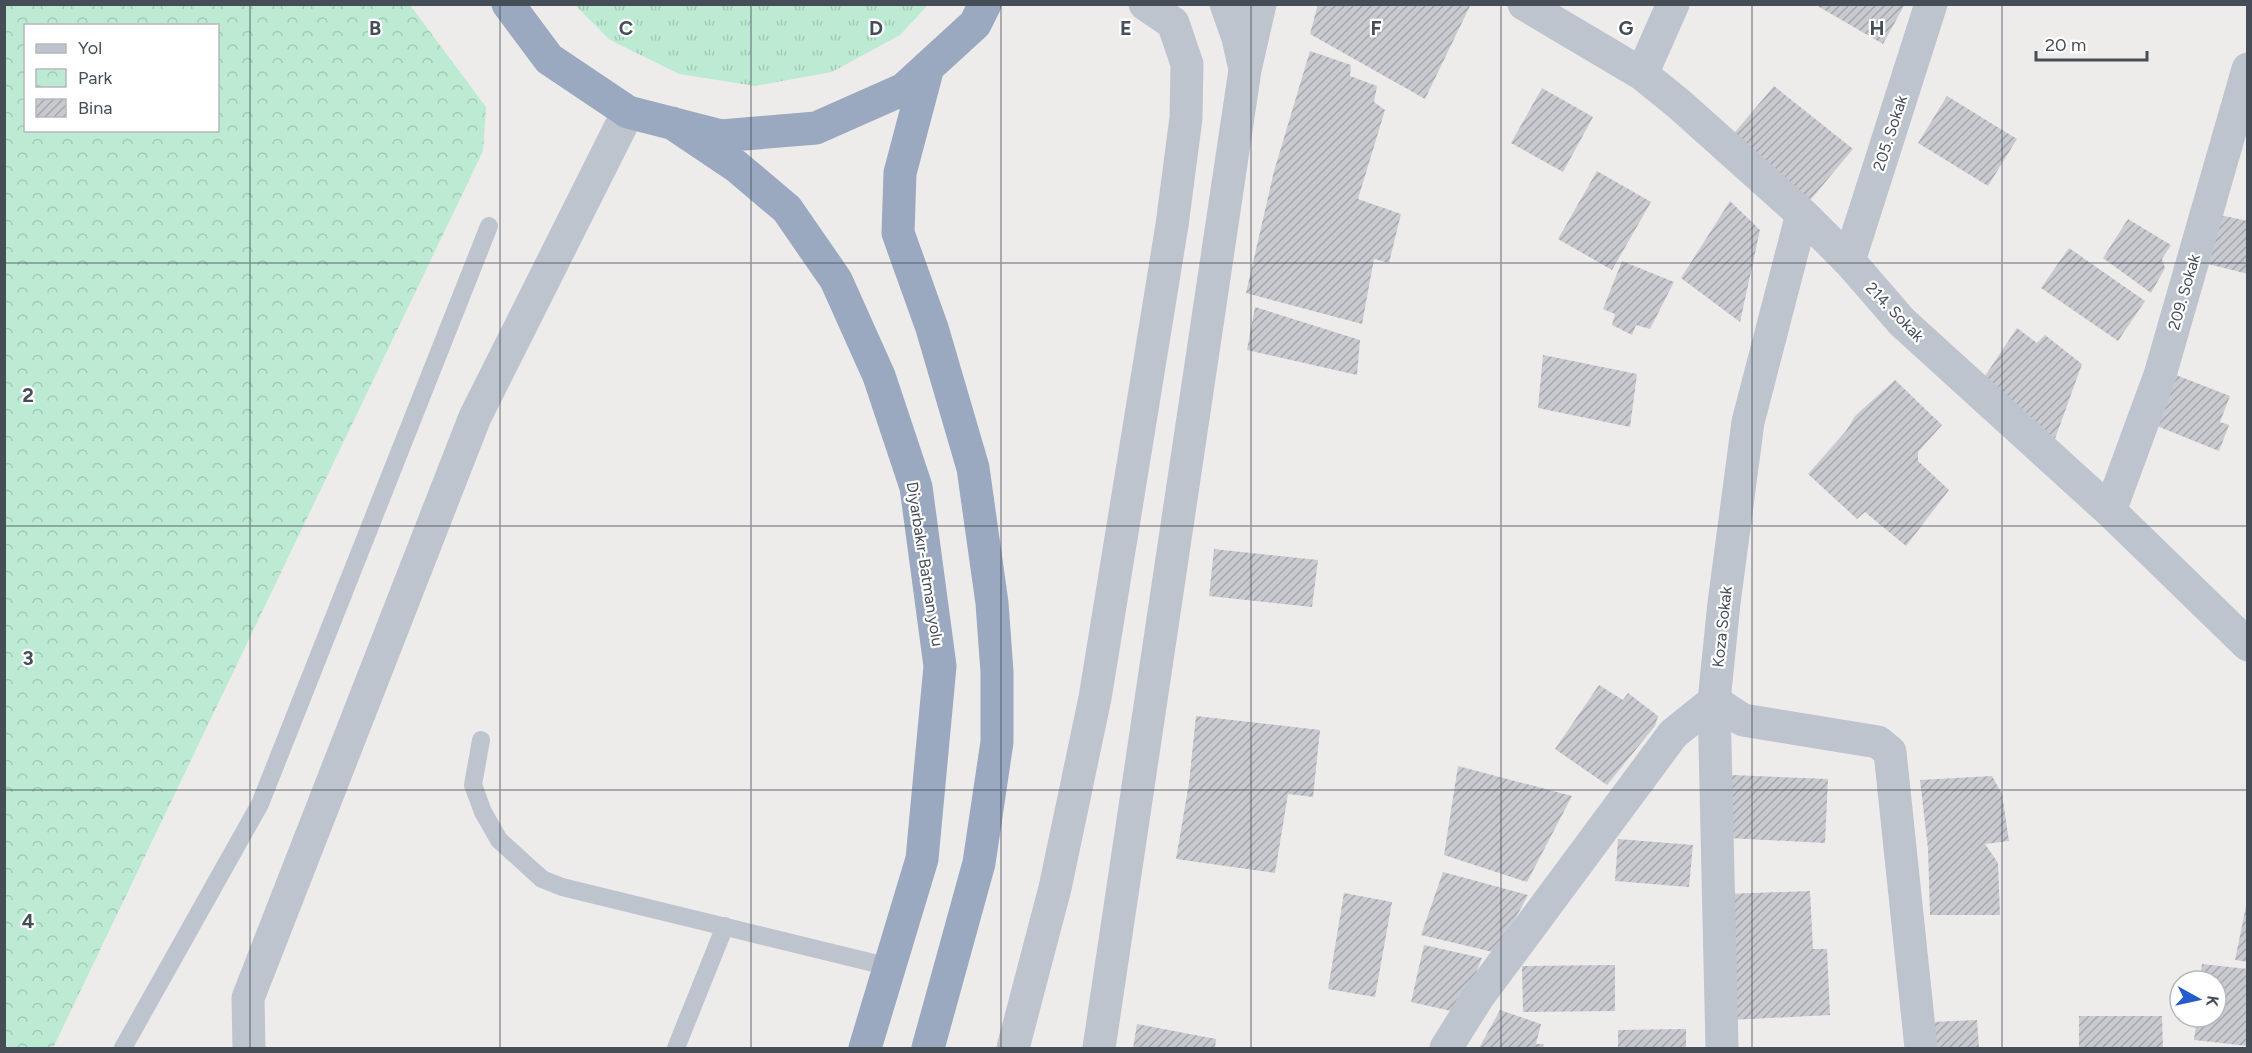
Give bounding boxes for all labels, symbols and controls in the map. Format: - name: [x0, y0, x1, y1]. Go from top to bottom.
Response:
- text: B: [369, 16, 381, 40]
- text: C: [619, 16, 633, 40]
- text: D: [869, 16, 883, 40]
- text: E: [1120, 16, 1132, 40]
- text: F: [1370, 16, 1382, 40]
- text: G: [1619, 16, 1634, 40]
- text: H: [1870, 16, 1885, 40]
- legend: [24, 24, 219, 132]
- scale bar: [2036, 24, 2147, 62]
- text: 20 m: [2045, 34, 2086, 56]
- text: Yol: [78, 37, 102, 59]
- text: Park: [78, 67, 113, 89]
- street label: 205. Sokak: [1869, 93, 1911, 173]
- text: Bina: [78, 97, 112, 119]
- street label: 209. Sokak: [2164, 252, 2204, 332]
- street label: 214. Sokak: [1862, 278, 1928, 346]
- text: 2: [22, 383, 34, 407]
- street label: Diyarbakır-Batman yolu: [903, 480, 947, 648]
- street label: Koza Sokak: [1708, 585, 1736, 669]
- text: 3: [22, 646, 34, 670]
- text: 4: [22, 909, 35, 933]
- north arrow: [2168, 969, 2228, 1029]
- text: K: [2202, 994, 2223, 1008]

